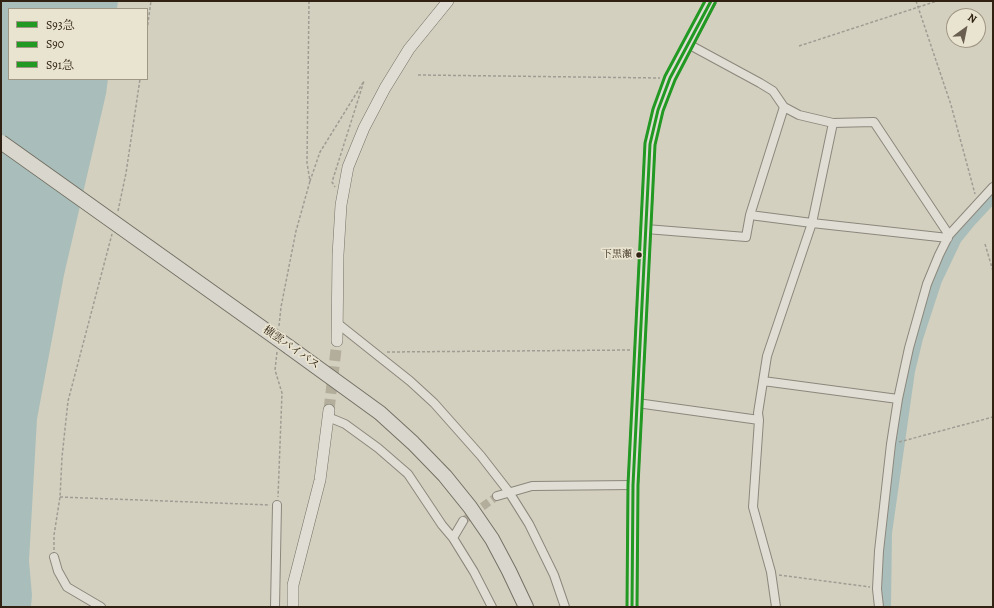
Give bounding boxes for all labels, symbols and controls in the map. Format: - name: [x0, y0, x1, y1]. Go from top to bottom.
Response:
- legend: [8, 8, 148, 80]
- north arrow: [946, 8, 986, 48]
- text: N: [965, 10, 980, 27]
- text: S93急: [46, 17, 75, 33]
- text: S90: [46, 36, 64, 52]
- text: S91急: [46, 57, 74, 73]
- place label: 下黒瀬: [602, 249, 632, 261]
- marker: 下黒瀬: [634, 250, 644, 260]
- street label: 横雲バイパス: [260, 324, 322, 372]

